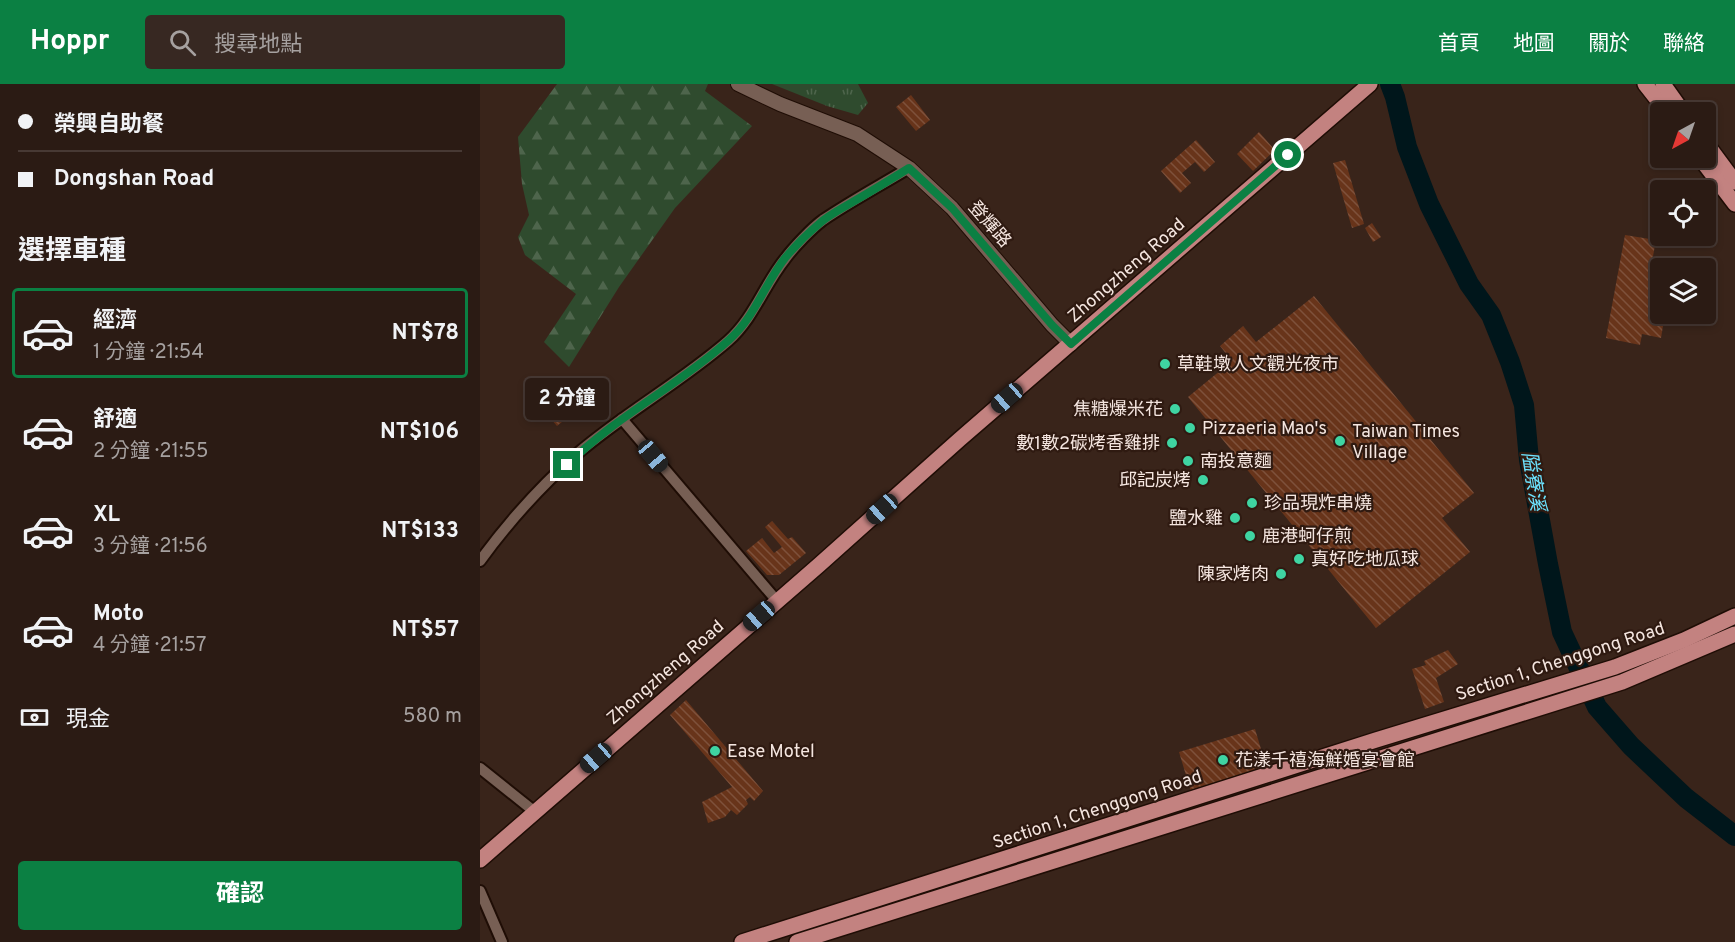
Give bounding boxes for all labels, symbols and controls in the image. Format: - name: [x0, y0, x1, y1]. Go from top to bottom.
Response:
- search box: [145, 15, 565, 69]
- text: Hoppr: [30, 24, 109, 60]
- icon: search: [166, 26, 199, 59]
- text: 首頁: [1438, 31, 1480, 58]
- text: 地圖: [1513, 31, 1555, 58]
- text: 關於: [1588, 31, 1630, 58]
- text: 聯絡: [1663, 31, 1705, 58]
- text: 搜尋地點: [214, 32, 302, 59]
- north arrow: [1650, 102, 1716, 168]
- map controls: [1650, 102, 1716, 324]
- text: 榮興自助餐: [54, 112, 164, 139]
- route start: [1274, 141, 1301, 168]
- text: Dongshan Road: [54, 166, 214, 193]
- button: locate: [1650, 180, 1716, 246]
- street label: 登輝路: [962, 197, 1015, 253]
- street label: Zhongzheng Road: [1063, 214, 1191, 328]
- text: 選擇車種: [18, 235, 126, 269]
- button: layers: [1650, 258, 1716, 324]
- icon: car: [21, 306, 75, 360]
- text: 經濟: [93, 308, 137, 335]
- text: NT$78: [392, 320, 459, 347]
- text: 1 分鐘 · 21:54: [93, 340, 204, 366]
- place label: 草鞋墩人文觀光夜市: [1177, 354, 1339, 377]
- marker: 草鞋墩人文觀光夜市: [1158, 357, 1172, 371]
- callout: 2 分鐘: [525, 378, 609, 420]
- car: [988, 379, 1026, 417]
- text: 2 分鐘: [538, 386, 596, 412]
- place label: 焦糖爆米花: [1073, 399, 1163, 422]
- marker: 焦糖爆米花: [1168, 402, 1182, 416]
- icon: car: [21, 405, 75, 459]
- text: 舒適: [93, 407, 137, 434]
- place label: Pizzaeria Mao's: [1202, 418, 1327, 441]
- text: NT$106: [380, 419, 459, 446]
- marker: Pizzaeria Mao's: [1183, 421, 1197, 435]
- place label: Taiwan Times Village: [1352, 421, 1460, 465]
- place label: 數1數2碳烤香雞排: [1016, 433, 1160, 456]
- marker: Taiwan Times Village: [1333, 434, 1347, 448]
- car: [635, 436, 671, 476]
- marker: 數1數2碳烤香雞排: [1165, 436, 1179, 450]
- text: 2 分鐘 · 21:55: [93, 439, 208, 465]
- water label: 隘寮溪: [1514, 450, 1550, 516]
- route end: [553, 451, 580, 478]
- place label: 南投意麵: [1200, 451, 1272, 474]
- marker: 南投意麵: [1181, 454, 1195, 468]
- place label: 邱記炭烤: [1119, 470, 1191, 493]
- marker: 邱記炭烤: [1196, 473, 1210, 487]
- car: [863, 490, 901, 528]
- place label: 珍品現炸串燒: [1264, 493, 1372, 516]
- marker: 珍品現炸串燒: [1245, 496, 1259, 510]
- text: XL: [93, 502, 120, 529]
- icon: car: [21, 504, 75, 558]
- place label: 鹽水雞: [1169, 508, 1223, 531]
- marker: 鹽水雞: [1228, 511, 1242, 525]
- text: NT$133: [382, 518, 459, 545]
- place label: 鹿港蚵仔煎: [1262, 526, 1352, 549]
- marker: 鹿港蚵仔煎: [1243, 529, 1257, 543]
- text: 3 分鐘 · 21:56: [93, 534, 208, 560]
- place label: 真好吃地瓜球: [1311, 549, 1419, 572]
- marker: 真好吃地瓜球: [1292, 552, 1306, 566]
- place label: 陳家烤肉: [1197, 564, 1269, 587]
- marker: 陳家烤肉: [1274, 567, 1288, 581]
- car: [740, 597, 778, 635]
- text: Moto: [93, 601, 144, 628]
- icon: car: [21, 603, 75, 657]
- street label: Zhongzheng Road: [602, 616, 730, 730]
- text: NT$57: [391, 617, 459, 644]
- street label: Section 1, Chenggong Road: [1453, 618, 1668, 707]
- text: 4 分鐘 · 21:57: [93, 633, 206, 659]
- icon: cash: [18, 701, 51, 734]
- text: 580 m: [403, 704, 462, 730]
- text: 現金: [66, 707, 110, 734]
- car: [577, 739, 615, 777]
- place label: Ease Motel: [727, 741, 815, 764]
- marker: Ease Motel: [708, 744, 722, 758]
- place label: 花漾千禧海鮮婚宴會館: [1235, 750, 1415, 773]
- marker: 花漾千禧海鮮婚宴會館: [1216, 753, 1230, 767]
- street label: Section 1, Chenggong Road: [990, 766, 1205, 855]
- button: 確認: [18, 861, 462, 930]

